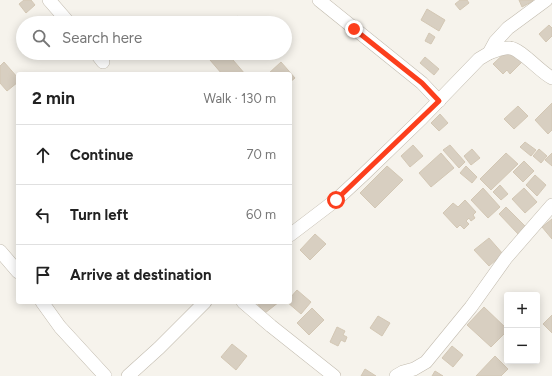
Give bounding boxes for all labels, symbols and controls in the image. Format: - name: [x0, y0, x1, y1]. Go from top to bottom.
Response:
- search box: [16, 16, 292, 60]
- route end: [345, 20, 363, 38]
- icon: search: [30, 27, 52, 49]
- text: Search here: [62, 29, 142, 47]
- text: 2 min: [32, 88, 75, 108]
- text: Walk · 130 m: [203, 91, 276, 106]
- icon: ahead: [32, 144, 54, 166]
- text: Continue: [70, 146, 133, 164]
- text: 70 m: [246, 147, 276, 162]
- route start: [327, 191, 345, 209]
- icon: left: [32, 204, 54, 226]
- text: Turn left: [70, 206, 128, 224]
- text: 60 m: [246, 207, 276, 222]
- icon: arrive: [32, 264, 54, 286]
- text: Arrive at destination: [70, 266, 211, 284]
- map controls: [504, 292, 540, 364]
- button: +: [504, 292, 540, 328]
- button: −: [504, 328, 540, 364]

